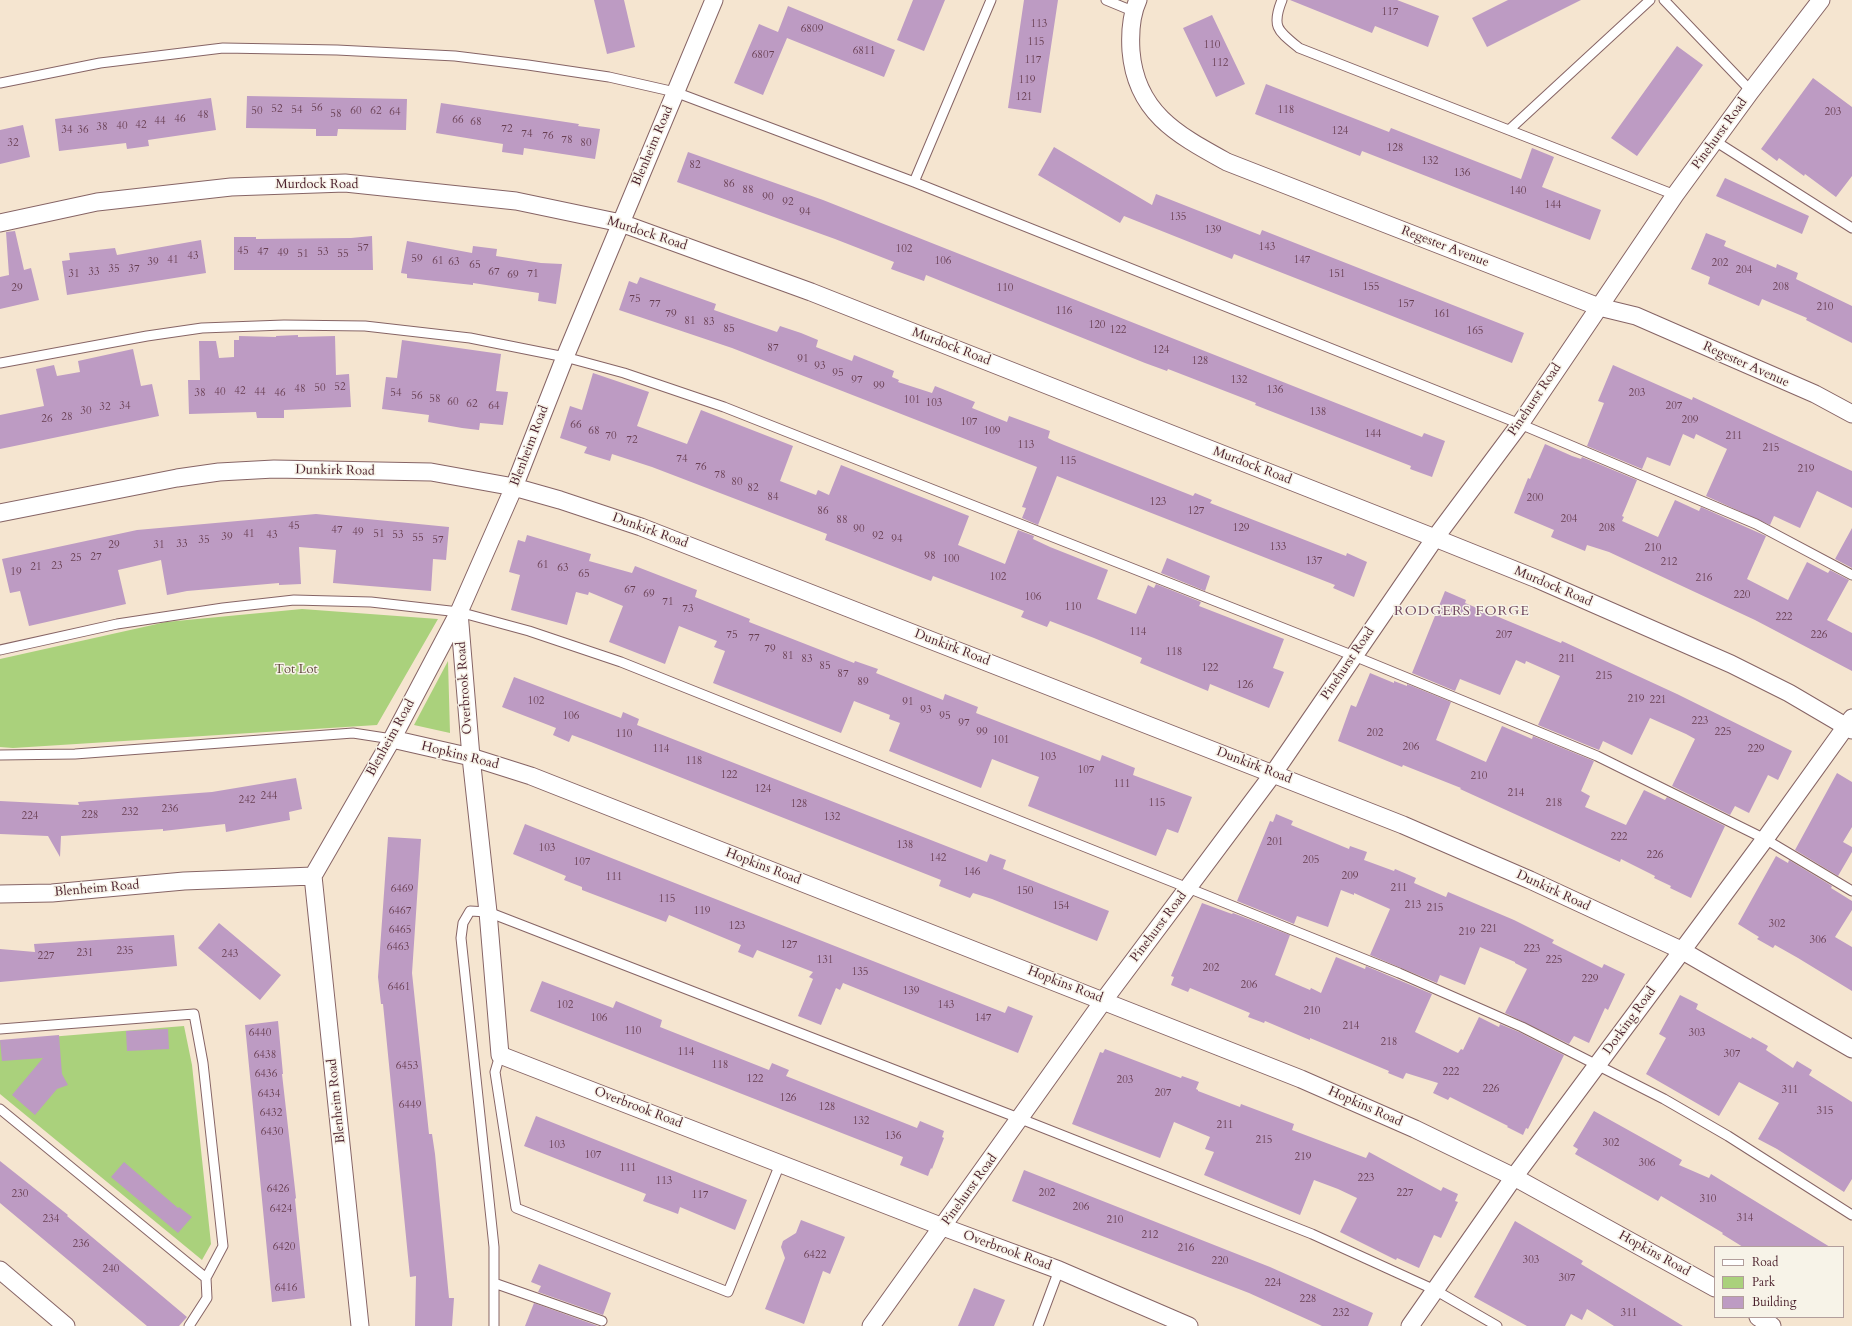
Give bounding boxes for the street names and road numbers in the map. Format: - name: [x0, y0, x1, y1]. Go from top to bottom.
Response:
- street label: Pinehurst Road: [1689, 95, 1751, 173]
- street label: Blenheim Road: [629, 104, 677, 188]
- street label: Murdock Road: [275, 177, 359, 193]
- street label: Murdock Road: [605, 214, 689, 254]
- street label: Regester Avenue: [1399, 223, 1491, 271]
- street label: Murdock Road: [909, 325, 993, 369]
- street label: Regester Avenue: [1700, 339, 1792, 391]
- street label: Pinehurst Road: [1505, 361, 1565, 439]
- street label: Blenheim Road: [507, 403, 553, 489]
- street label: Murdock Road: [1210, 444, 1294, 488]
- street label: Dunkirk Road: [295, 463, 375, 479]
- street label: Dunkirk Road: [610, 510, 690, 552]
- street label: Murdock Road: [1512, 564, 1594, 610]
- street label: Pinehurst Road: [1318, 625, 1378, 703]
- street label: Dunkirk Road: [912, 626, 992, 670]
- street label: Overbrook Road: [454, 641, 476, 735]
- street label: Blenheim Road: [364, 697, 418, 779]
- street label: Hopkins Road: [420, 739, 500, 773]
- street label: Dunkirk Road: [1214, 744, 1294, 788]
- street label: Hopkins Road: [723, 846, 803, 888]
- street label: Dunkirk Road: [1514, 867, 1592, 915]
- street label: Blenheim Road: [54, 878, 140, 900]
- street label: Pinehurst Road: [1127, 889, 1191, 965]
- street label: Hopkins Road: [1025, 964, 1105, 1006]
- street label: Dorking Road: [1600, 984, 1660, 1058]
- street label: Blenheim Road: [325, 1058, 349, 1144]
- street label: Overbrook Road: [592, 1084, 684, 1132]
- street label: Hopkins Road: [1326, 1084, 1404, 1130]
- street label: Pinehurst Road: [939, 1151, 1001, 1229]
- street label: Overbrook Road: [961, 1228, 1053, 1274]
- street label: Hopkins Road: [1616, 1228, 1692, 1280]

